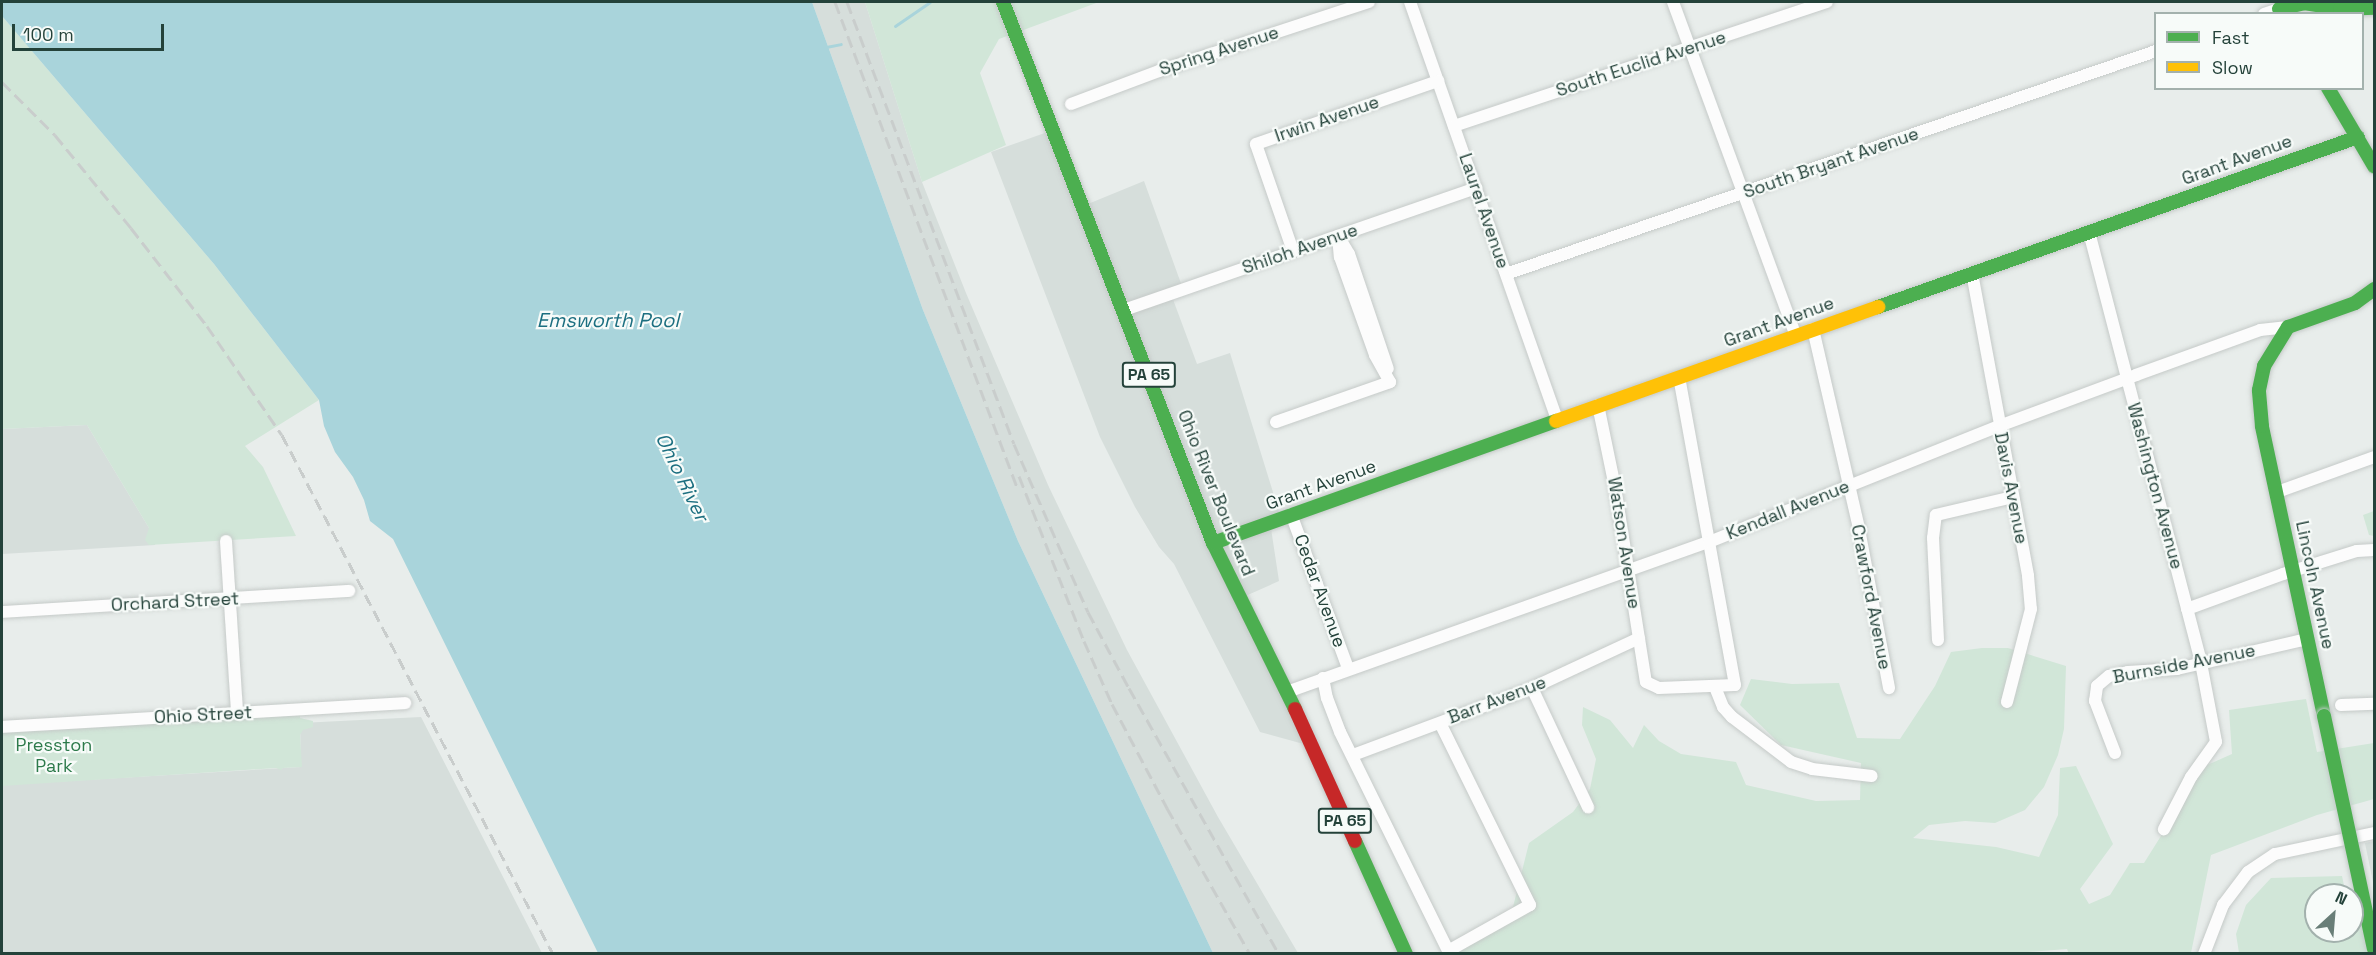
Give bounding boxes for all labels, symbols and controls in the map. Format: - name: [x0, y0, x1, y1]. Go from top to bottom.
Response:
- scale bar: [15, 12, 166, 50]
- legend: [2154, 12, 2364, 90]
- street label: Spring Avenue: [1156, 21, 1282, 81]
- text: 100 m: [23, 23, 74, 46]
- street label: South Euclid Avenue: [1553, 26, 1729, 102]
- text: Fast: [2212, 26, 2249, 49]
- text: Slow: [2212, 56, 2253, 79]
- street label: Irwin Avenue: [1272, 91, 1382, 147]
- street label: South Bryant Avenue: [1740, 123, 1922, 203]
- street label: Grant Avenue: [2179, 130, 2295, 190]
- street label: Laurel Avenue: [1454, 150, 1514, 272]
- street label: Shiloh Avenue: [1239, 219, 1361, 279]
- street label: Grant Avenue: [1721, 292, 1837, 352]
- water label: Emsworth Pool: [537, 308, 679, 332]
- road number: PA 65: [1120, 362, 1178, 388]
- street label: Washington Avenue: [2122, 400, 2188, 572]
- street label: Ohio River Boulevard: [1173, 407, 1259, 579]
- water label: Ohio River: [650, 429, 714, 525]
- street label: Davis Avenue: [1990, 430, 2032, 546]
- street label: Grant Avenue: [1263, 455, 1379, 515]
- street label: Watson Avenue: [1603, 475, 1645, 611]
- street label: Kendall Avenue: [1723, 475, 1853, 545]
- street label: Lincoln Avenue: [2291, 519, 2339, 651]
- street label: Crawford Avenue: [1846, 523, 1896, 671]
- street label: Cedar Avenue: [1289, 531, 1351, 651]
- street label: Orchard Street: [110, 588, 240, 616]
- street label: Burnside Avenue: [2111, 640, 2257, 688]
- street label: Barr Avenue: [1445, 671, 1549, 729]
- street label: Ohio Street: [153, 702, 253, 728]
- park label: Presston Park: [16, 735, 92, 777]
- road number: PA 65: [1316, 808, 1374, 834]
- north arrow: [2304, 883, 2364, 943]
- text: N: [2332, 886, 2351, 910]

